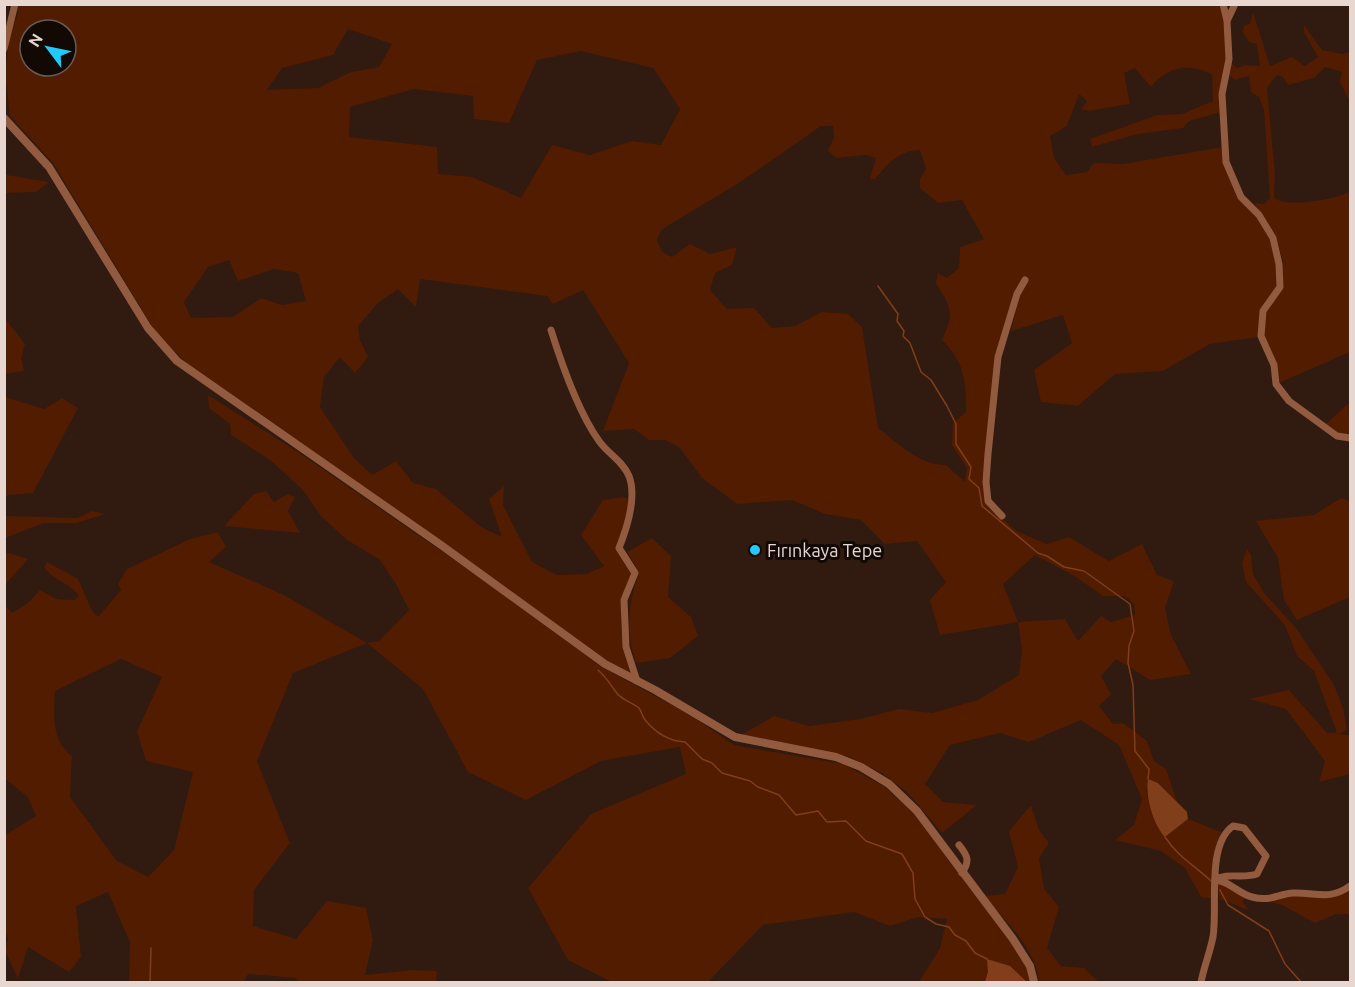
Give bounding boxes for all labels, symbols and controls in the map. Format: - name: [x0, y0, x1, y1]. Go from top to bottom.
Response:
- north arrow: [18, 18, 78, 78]
- text: N: [24, 30, 46, 50]
- place label: Fırınkaya Tepe: [767, 540, 882, 560]
- marker: Fırınkaya Tepe: [748, 543, 762, 557]

